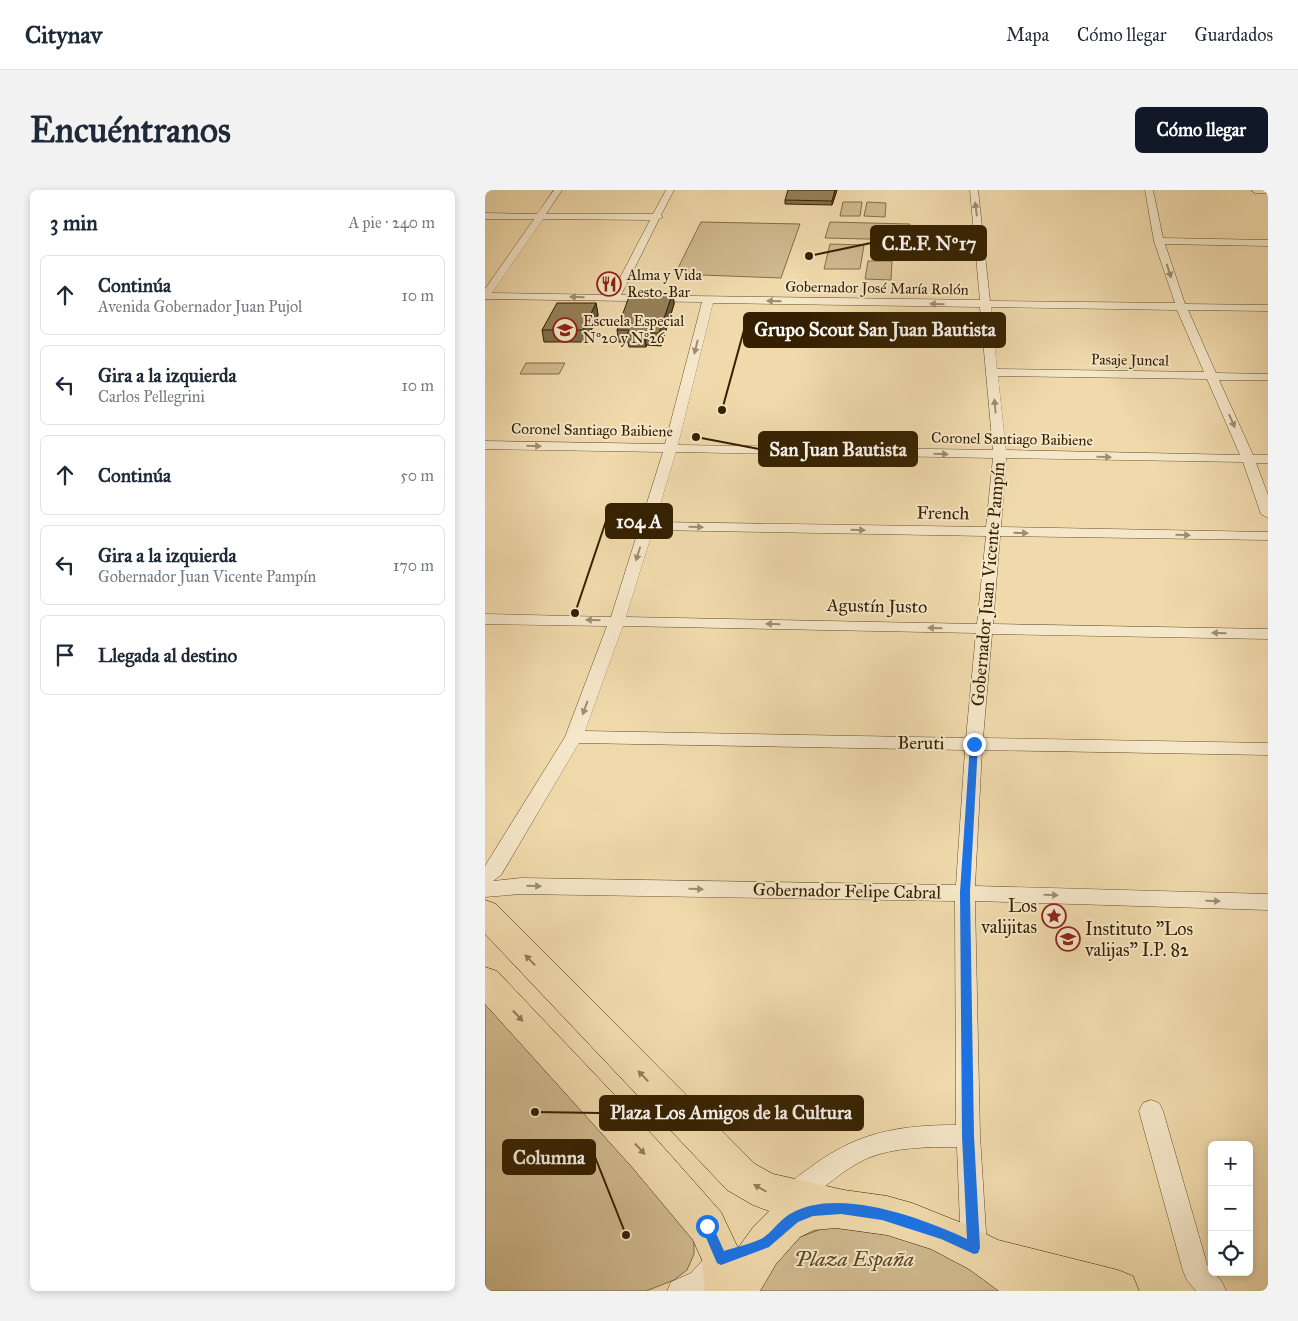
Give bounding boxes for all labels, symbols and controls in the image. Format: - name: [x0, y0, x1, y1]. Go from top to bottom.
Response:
- text: Citynav: [25, 20, 102, 50]
- text: Mapa: [1006, 24, 1049, 46]
- text: Cómo llegar: [1077, 24, 1167, 46]
- text: Guardados: [1195, 24, 1273, 46]
- button: Cómo llegar: [1135, 107, 1268, 153]
- text: Encuéntranos: [30, 109, 231, 152]
- one-way arrow: [972, 201, 980, 217]
- text: 3 min: [50, 210, 98, 236]
- text: A pie · 240 m: [348, 213, 435, 232]
- callout: C.E.F. Nº17: [871, 226, 986, 260]
- text: C.E.F. Nº17: [882, 232, 976, 255]
- one-way arrow: [1165, 264, 1173, 279]
- place label: Alma y Vida Resto-Bar: [626, 266, 703, 301]
- restaurant icon: Alma y Vida Resto-Bar: [596, 271, 622, 297]
- text: Continúa: [98, 274, 171, 297]
- street label: Gobernador José María Rolón: [785, 277, 969, 300]
- icon: ahead: [51, 281, 79, 309]
- text: 10 m: [402, 286, 434, 305]
- one-way arrow: [568, 293, 584, 301]
- text: Avenida Gobernador Juan Pujol: [98, 297, 302, 316]
- one-way arrow: [766, 297, 782, 305]
- one-way arrow: [928, 300, 944, 308]
- place label: Escuela Especial Nº20 y Nº26: [583, 312, 685, 347]
- callout: Grupo Scout San Juan Bautista: [744, 313, 1005, 347]
- school or university icon: Escuela Especial Nº20 y Nº26: [552, 317, 578, 343]
- text: Grupo Scout San Juan Bautista: [754, 318, 997, 342]
- one-way arrow: [692, 340, 700, 355]
- street label: Pasaje Juncal: [1091, 350, 1170, 371]
- text: Gira a la izquierda: [98, 364, 237, 387]
- icon: left: [51, 371, 79, 399]
- text: 10 m: [402, 376, 434, 395]
- text: Carlos Pellegrini: [98, 387, 205, 406]
- one-way arrow: [991, 398, 999, 414]
- one-way arrow: [1228, 414, 1236, 428]
- street label: Coronel Santiago Baibiene: [511, 420, 673, 440]
- street label: Coronel Santiago Baibiene: [931, 429, 1093, 449]
- callout: San Juan Bautista: [759, 432, 917, 466]
- text: San Juan Bautista: [769, 438, 908, 462]
- one-way arrow: [526, 442, 542, 450]
- one-way arrow: [933, 450, 949, 458]
- one-way arrow: [1096, 453, 1112, 461]
- icon: ahead: [51, 461, 79, 489]
- street label: Gobernador Juan Vicente Pampín: [966, 461, 1011, 707]
- text: Continúa: [98, 464, 171, 487]
- text: 50 m: [400, 466, 434, 485]
- street label: French: [916, 502, 970, 524]
- callout: 104 A: [606, 504, 672, 538]
- text: 104 A: [616, 510, 662, 534]
- one-way arrow: [688, 523, 704, 531]
- one-way arrow: [850, 526, 866, 534]
- one-way arrow: [1013, 529, 1029, 537]
- one-way arrow: [1175, 531, 1191, 539]
- text: Gira a la izquierda: [98, 544, 237, 567]
- one-way arrow: [634, 547, 641, 562]
- icon: left: [51, 551, 79, 579]
- text: 170 m: [393, 556, 434, 575]
- text: Gobernador Juan Vicente Pampín: [98, 567, 316, 586]
- street label: Agustín Justo: [826, 594, 927, 619]
- one-way arrow: [585, 616, 601, 624]
- one-way arrow: [765, 620, 781, 628]
- one-way arrow: [927, 623, 943, 631]
- one-way arrow: [1211, 629, 1227, 637]
- icon: arrive: [51, 641, 79, 669]
- text: Llegada al destino: [98, 644, 237, 667]
- one-way arrow: [581, 701, 589, 716]
- street label: Beruti: [897, 732, 945, 754]
- route end: [963, 733, 986, 756]
- street label: Gobernador Felipe Cabral: [753, 878, 941, 904]
- one-way arrow: [526, 882, 542, 890]
- one-way arrow: [688, 885, 704, 893]
- one-way arrow: [1043, 892, 1059, 900]
- place label: Los valijitas: [980, 895, 1037, 938]
- one-way arrow: [1206, 897, 1222, 905]
- place icon: Los valijitas: [1041, 903, 1067, 929]
- place label: Instituto "Los valijas" I.P. 82: [1084, 918, 1193, 961]
- school or university icon: Instituto "Los valijas" I.P. 82: [1055, 926, 1081, 952]
- one-way arrow: [524, 954, 536, 966]
- one-way arrow: [512, 1010, 524, 1022]
- one-way arrow: [637, 1070, 649, 1082]
- callout: Plaza Los Amigos de la Cultura: [600, 1096, 863, 1130]
- text: Plaza Los Amigos de la Cultura: [610, 1101, 853, 1125]
- callout: Columna: [503, 1140, 595, 1174]
- map controls: [1208, 1141, 1253, 1276]
- button: +: [1208, 1141, 1253, 1186]
- one-way arrow: [634, 1142, 646, 1154]
- text: Columna: [513, 1146, 586, 1169]
- one-way arrow: [753, 1184, 767, 1192]
- button: −: [1208, 1186, 1253, 1231]
- route start: [696, 1215, 719, 1238]
- button: locate: [1208, 1231, 1253, 1276]
- park label: Plaza España: [794, 1246, 914, 1272]

